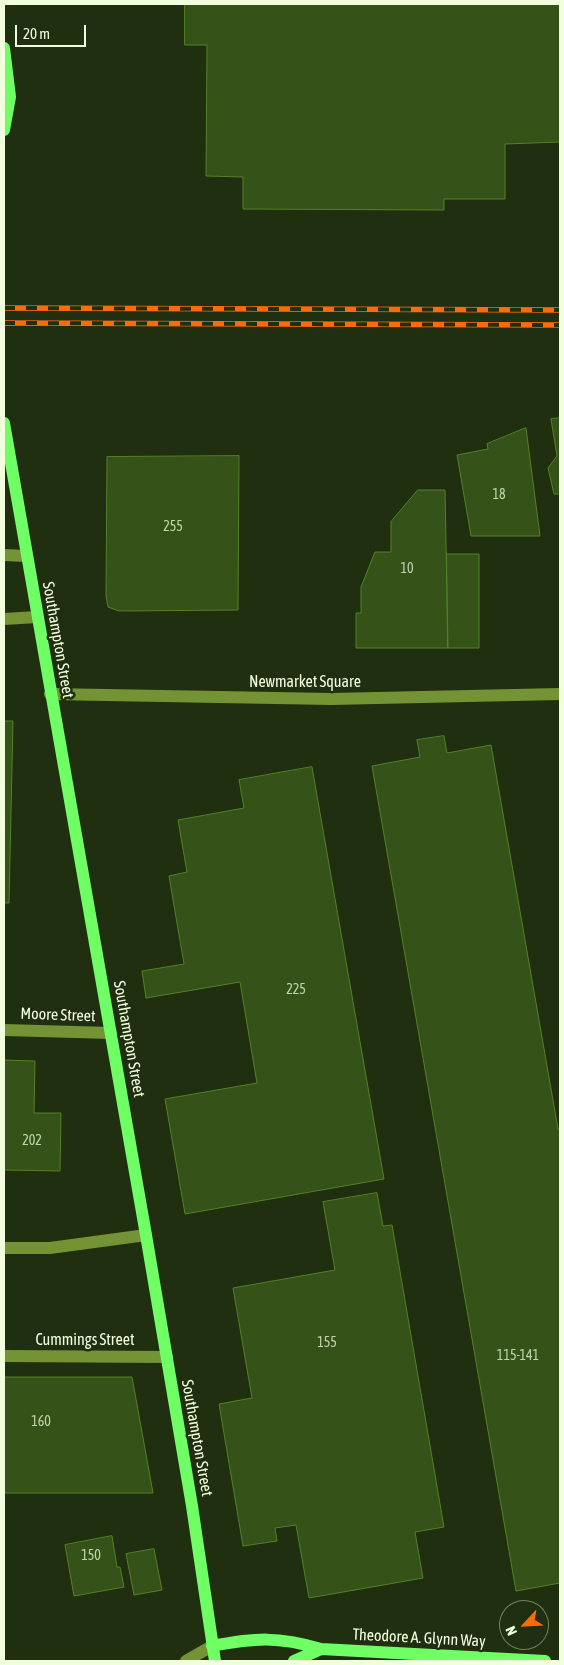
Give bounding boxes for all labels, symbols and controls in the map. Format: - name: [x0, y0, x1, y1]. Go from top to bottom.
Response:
- scale bar: [18, 15, 89, 47]
- text: 20 m: [23, 25, 50, 42]
- house number: 18: [492, 487, 506, 503]
- house number: 255: [163, 519, 183, 535]
- house number: 10: [400, 561, 414, 577]
- street label: Southampton Street: [38, 580, 78, 700]
- street label: Newmarket Square: [249, 672, 361, 692]
- street label: Southampton Street: [109, 979, 149, 1099]
- house number: 225: [286, 982, 306, 998]
- street label: Moore Street: [20, 1004, 96, 1026]
- house number: 202: [22, 1133, 42, 1149]
- street label: Cummings Street: [35, 1330, 135, 1350]
- house number: 155: [317, 1335, 337, 1351]
- house number: 115-141: [497, 1348, 539, 1364]
- street label: Southampton Street: [177, 1378, 217, 1498]
- house number: 160: [31, 1414, 51, 1430]
- house number: 150: [81, 1548, 101, 1564]
- north arrow: [499, 1600, 549, 1650]
- text: N: [502, 1624, 520, 1638]
- street label: Theodore A. Glynn Way: [352, 1625, 486, 1651]

